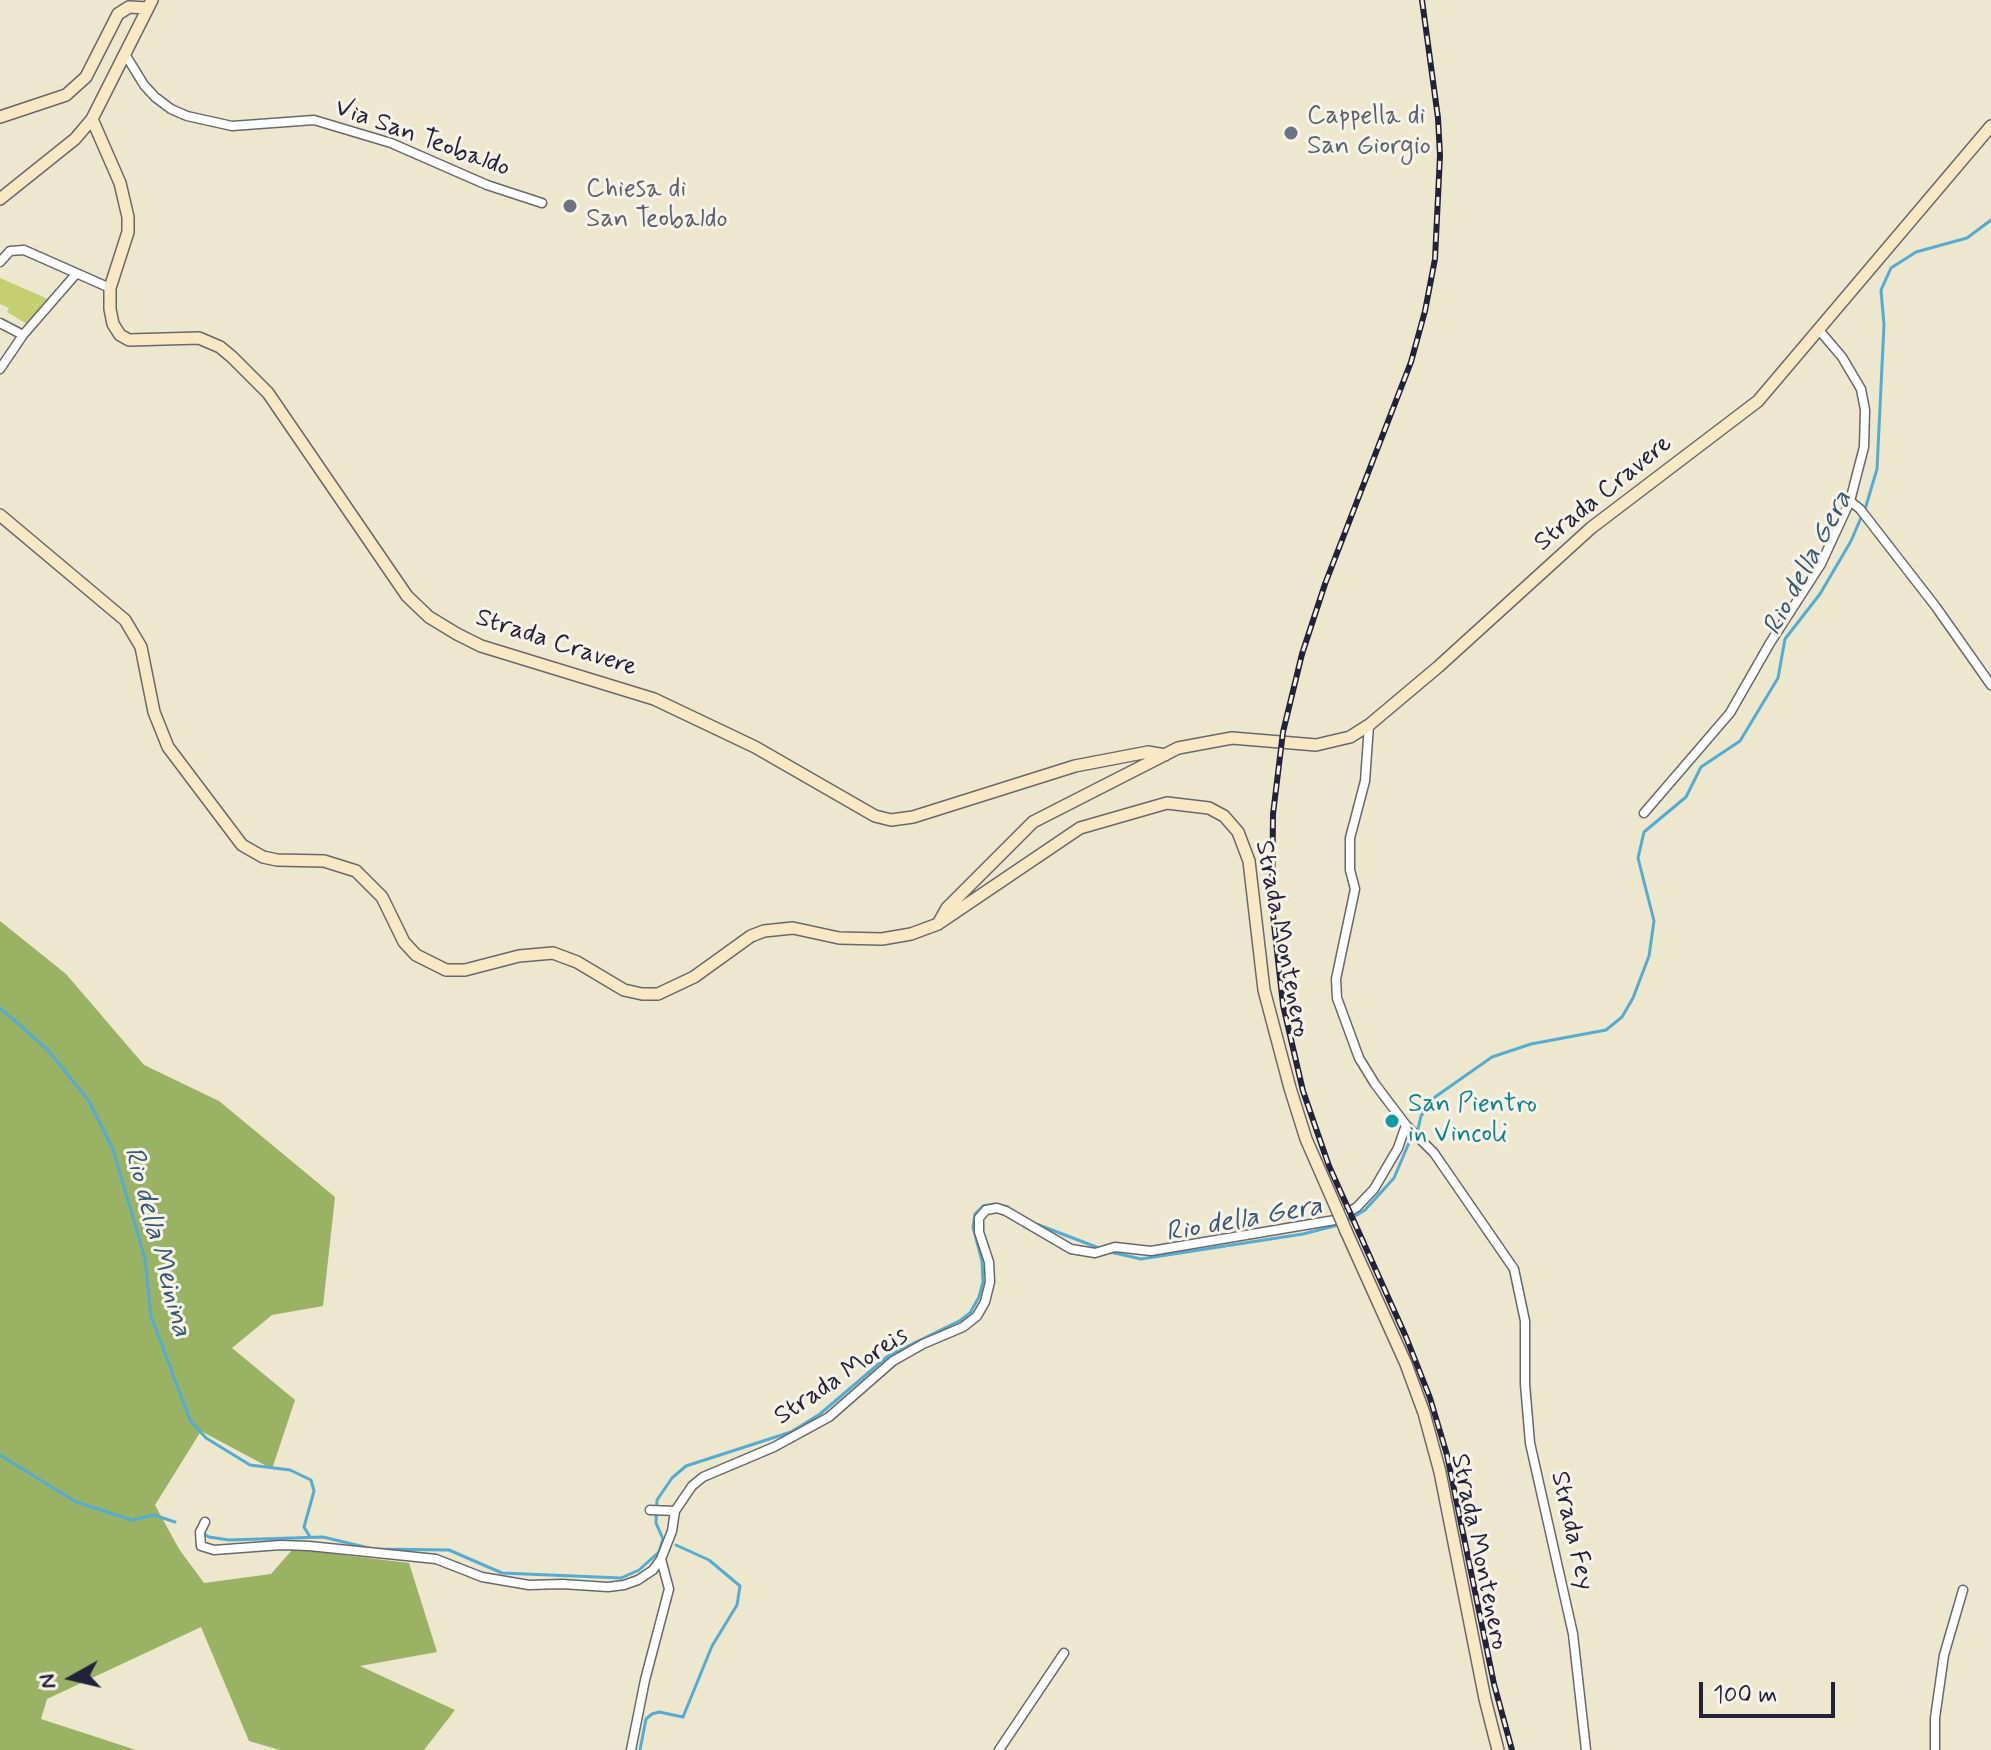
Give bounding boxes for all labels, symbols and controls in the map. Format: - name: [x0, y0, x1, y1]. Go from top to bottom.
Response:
- street label: Via San Teobaldo: [330, 93, 514, 185]
- place label: Cappella di San Giorgio: [1307, 102, 1431, 164]
- marker: Cappella di San Giorgio: [1282, 124, 1300, 142]
- place label: Chiesa di San Teobaldo: [586, 175, 728, 236]
- marker: Chiesa di San Teobaldo: [561, 197, 579, 215]
- street label: Strada Cravere: [1529, 429, 1679, 559]
- water label: Rio della Gera: [1757, 486, 1861, 642]
- street label: Strada Cravere: [471, 603, 641, 685]
- street label: Strada Montenero: [1247, 838, 1315, 1040]
- place label: San Pientro in Vincoli: [1408, 1090, 1537, 1152]
- marker: San Pientro in Vincoli: [1383, 1112, 1401, 1130]
- water label: Rio della Meinina: [115, 1144, 197, 1340]
- water label: Rio della Gera: [1163, 1191, 1325, 1251]
- street label: Strada Moreis: [769, 1321, 915, 1433]
- street label: Strada Montenero: [1442, 1451, 1514, 1653]
- street label: Strada Fey: [1542, 1469, 1600, 1593]
- north arrow: [32, 1638, 112, 1718]
- scale bar: [1703, 1666, 1839, 1716]
- text: N: [33, 1672, 63, 1691]
- text: 100 m: [1713, 1680, 1777, 1711]

